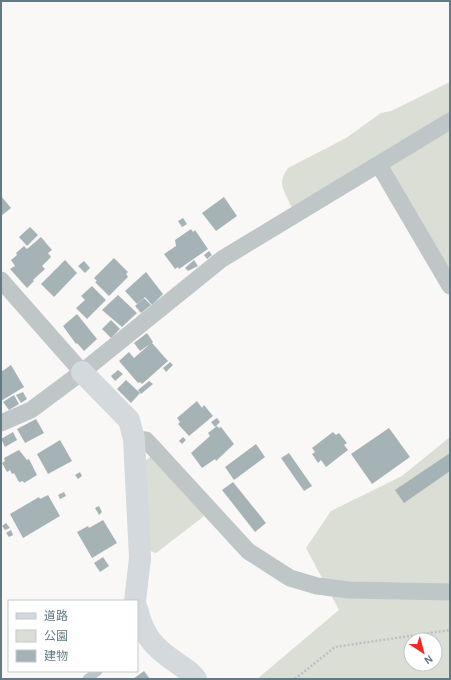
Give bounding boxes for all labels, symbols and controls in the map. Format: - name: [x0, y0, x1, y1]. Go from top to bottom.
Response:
- legend: [8, 600, 138, 672]
- text: 道路: [44, 609, 68, 622]
- text: 公園: [44, 630, 68, 642]
- north arrow: [403, 632, 443, 672]
- text: 建物: [44, 649, 68, 662]
- text: N: [422, 653, 435, 666]

